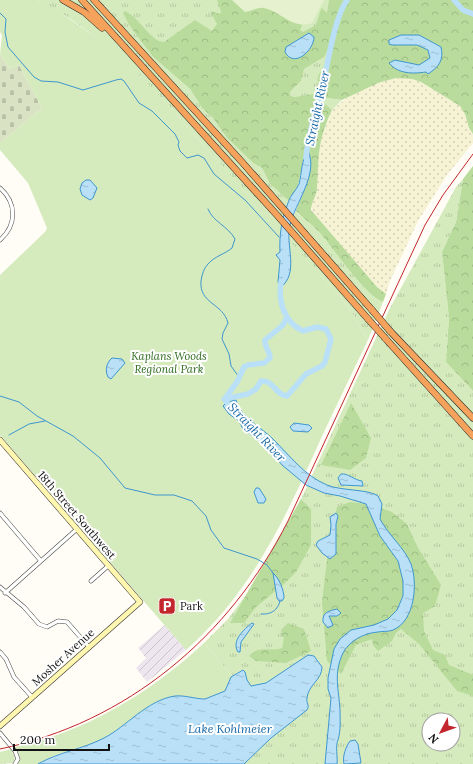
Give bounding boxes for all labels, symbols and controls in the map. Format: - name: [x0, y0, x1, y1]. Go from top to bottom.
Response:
- water label: Straight River: [302, 69, 332, 147]
- park label: Kaplans Woods Regional Park: [131, 349, 207, 376]
- water label: Straight River: [225, 399, 289, 465]
- street label: 18th Street Southwest: [35, 468, 120, 562]
- parking icon: Park: [157, 596, 177, 616]
- place label: Park: [180, 599, 203, 613]
- street label: Mosher Avenue: [29, 625, 97, 689]
- north arrow: [421, 712, 461, 752]
- water label: Lake Kohlmeier: [188, 721, 273, 736]
- scale bar: [14, 726, 109, 752]
- text: N: [425, 730, 442, 746]
- text: 200 m: [20, 732, 56, 747]

